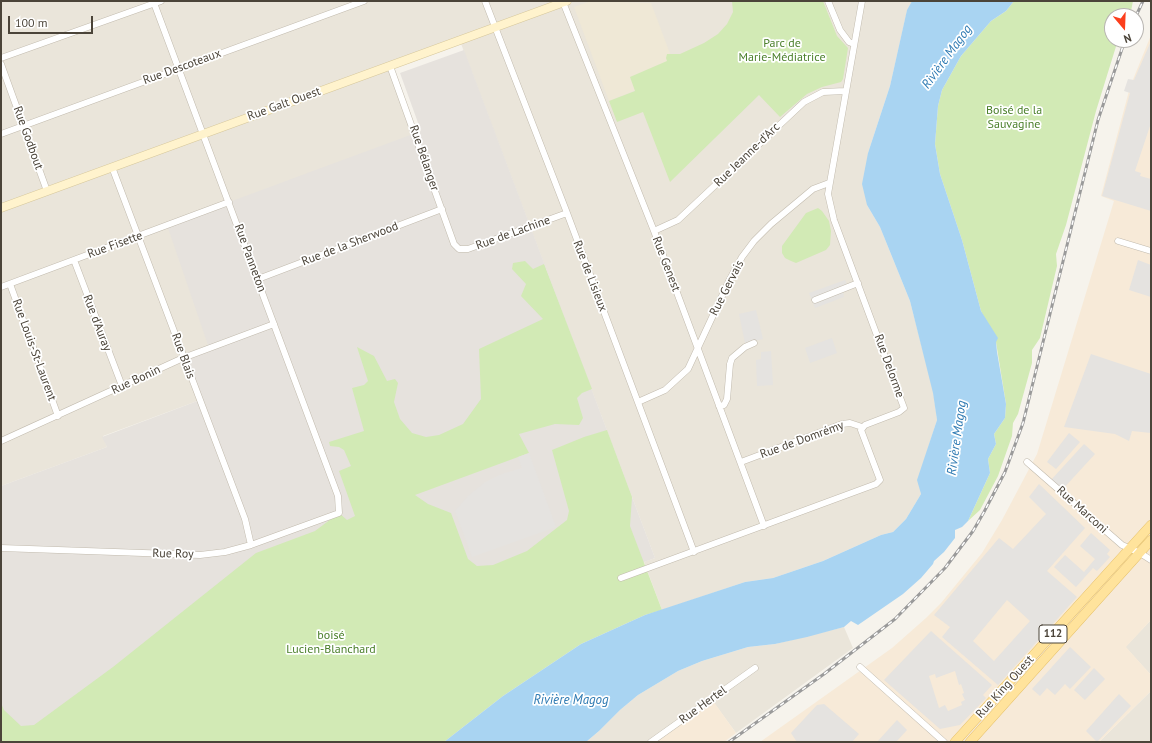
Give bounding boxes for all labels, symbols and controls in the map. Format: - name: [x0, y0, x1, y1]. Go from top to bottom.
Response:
- scale bar: [10, 8, 95, 34]
- north arrow: [1104, 8, 1144, 48]
- text: 100 m: [15, 15, 48, 30]
- water label: Rivière Magog: [919, 22, 975, 92]
- text: N: [1122, 31, 1133, 46]
- park label: Parc de Marie-Médiatrice: [739, 37, 825, 65]
- street label: Rue Descoteaux: [141, 46, 223, 88]
- street label: Rue Galt Ouest: [245, 84, 323, 124]
- street label: Rue Godbout: [10, 104, 46, 172]
- park label: Boisé de la Sauvagine: [986, 104, 1042, 132]
- street label: Rue Jeanne-d'Arc: [711, 120, 783, 190]
- street label: Rue Bélanger: [406, 123, 442, 193]
- street label: Rue de Lachine: [474, 213, 552, 253]
- street label: Rue de la Sherwood: [300, 219, 400, 269]
- street label: Rue Panneton: [231, 222, 269, 294]
- street label: Rue Fisette: [86, 228, 144, 262]
- street label: Rue Genest: [649, 234, 683, 294]
- street label: Rue de Lisieux: [570, 238, 610, 314]
- street label: Rue Gervais: [707, 258, 747, 318]
- street label: Rue d'Auray: [80, 293, 114, 353]
- street label: Rue Louis-St-Laurent: [9, 297, 59, 403]
- street label: Rue Blais: [168, 331, 198, 381]
- street label: Rue Delorme: [871, 332, 907, 400]
- street label: Rue Bonin: [109, 362, 163, 398]
- water label: Rivière Magog: [944, 400, 970, 476]
- street label: Rue de Domrémy: [758, 418, 846, 462]
- street label: Rue Marconi: [1054, 483, 1110, 537]
- street label: Rue Roy: [152, 546, 194, 562]
- road number: 112: [1039, 625, 1067, 643]
- park label: boisé Lucien-Blanchard: [286, 629, 376, 657]
- street label: Rue King Ouest: [973, 653, 1037, 721]
- street label: Rue Hertel: [677, 683, 729, 727]
- water label: Rivière Magog: [533, 692, 609, 708]

